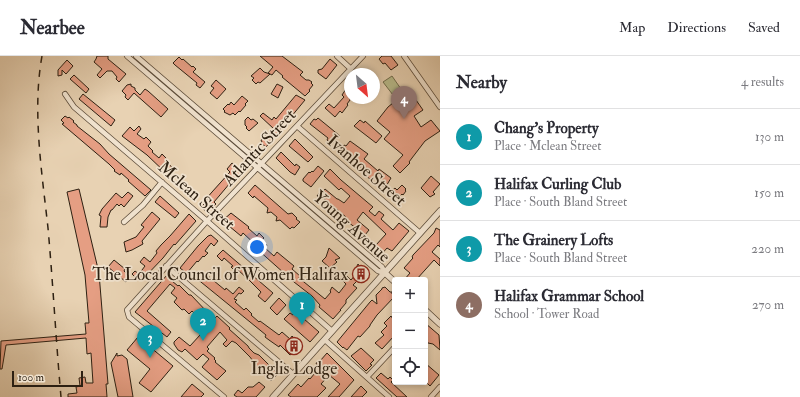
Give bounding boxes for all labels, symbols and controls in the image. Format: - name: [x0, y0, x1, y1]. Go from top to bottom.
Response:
- text: Nearbee: [20, 16, 85, 40]
- text: Map: [619, 19, 645, 36]
- text: Directions: [667, 19, 726, 36]
- text: Saved: [748, 19, 780, 36]
- north arrow: [344, 68, 380, 104]
- text: Nearby: [456, 72, 507, 93]
- text: 4 results: [741, 74, 784, 90]
- pin: 4: [391, 86, 417, 119]
- street label: Atlantic Street: [218, 104, 301, 191]
- text: Chang’s Property: [494, 119, 599, 138]
- text: 1: [467, 129, 471, 145]
- text: 130 m: [755, 129, 784, 145]
- street label: Ivanhoe Street: [323, 130, 411, 211]
- text: Place · Mclean Street: [494, 138, 601, 154]
- street label: Mclean Street: [154, 156, 240, 235]
- text: Halifax Curling Club: [494, 175, 621, 194]
- text: 2: [466, 185, 472, 201]
- text: 150 m: [754, 185, 784, 201]
- street label: Young Avenue: [309, 186, 395, 267]
- text: Place · South Bland Street: [494, 194, 627, 210]
- text: The Grainery Lofts: [494, 231, 613, 250]
- your location: [247, 237, 267, 257]
- text: 3: [467, 241, 472, 257]
- text: 220 m: [751, 241, 784, 257]
- text: Place · South Bland Street: [494, 250, 627, 266]
- place label: The Local Council of Women Halifax: [92, 264, 348, 285]
- building icon: The Local Council of Women Halifax: [351, 264, 371, 284]
- map controls: [392, 277, 428, 385]
- button: +: [392, 277, 428, 313]
- text: Halifax Grammar School: [494, 287, 644, 306]
- pin: 1: [289, 292, 315, 325]
- text: 4: [465, 297, 473, 313]
- text: 270 m: [752, 297, 784, 313]
- text: School · Tower Road: [494, 306, 599, 322]
- pin: 2: [190, 308, 216, 341]
- button: −: [392, 313, 428, 349]
- pin: 3: [137, 325, 163, 358]
- building icon: Inglis Lodge: [284, 336, 304, 356]
- button: locate: [392, 349, 428, 385]
- place label: Inglis Lodge: [251, 358, 337, 379]
- scale bar: [12, 369, 83, 388]
- text: 100 m: [18, 371, 44, 384]

